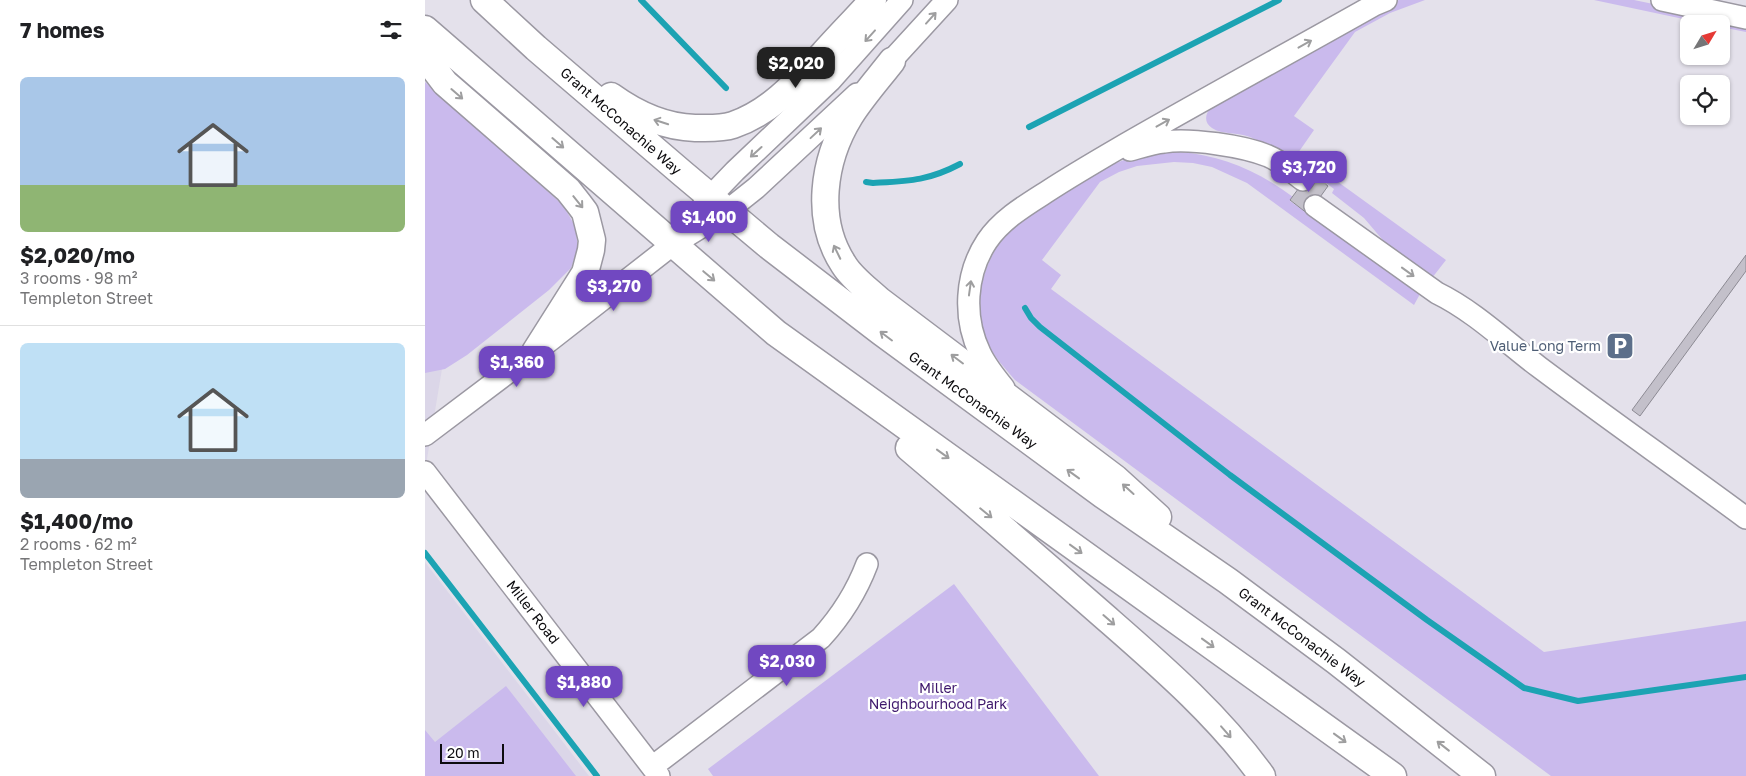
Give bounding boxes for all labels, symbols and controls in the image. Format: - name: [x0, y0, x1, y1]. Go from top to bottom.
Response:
- one-way arrow: [925, 11, 937, 24]
- north arrow: [1680, 15, 1730, 65]
- map controls: [1680, 15, 1730, 125]
- icon: filters: [377, 16, 405, 44]
- text: 7 homes: [20, 17, 105, 43]
- one-way arrow: [864, 30, 876, 43]
- one-way arrow: [1297, 38, 1311, 48]
- pin: $2,020: [755, 46, 837, 89]
- text: $2,020: [768, 53, 824, 73]
- street label: Grant McConachie Way: [557, 63, 685, 178]
- button: locate: [1680, 75, 1730, 125]
- one-way arrow: [451, 88, 464, 99]
- icon: home: [168, 110, 258, 200]
- one-way arrow: [653, 117, 669, 127]
- one-way arrow: [1155, 118, 1170, 127]
- one-way arrow: [810, 127, 823, 139]
- one-way arrow: [551, 137, 564, 148]
- one-way arrow: [749, 146, 762, 158]
- pin: $3,720: [1268, 150, 1350, 193]
- text: $3,720: [1282, 157, 1336, 177]
- one-way arrow: [572, 196, 583, 209]
- pin: $1,400: [668, 200, 750, 243]
- text: $1,400: [682, 207, 736, 227]
- text: $2,020/mo: [20, 242, 135, 268]
- one-way arrow: [832, 245, 841, 260]
- one-way arrow: [1400, 267, 1414, 277]
- text: 3 rooms · 98 m²: [20, 268, 137, 288]
- pin: $3,270: [573, 270, 655, 312]
- one-way arrow: [703, 270, 716, 282]
- text: $3,270: [587, 276, 641, 296]
- one-way arrow: [965, 280, 975, 296]
- text: Templeton Street: [20, 288, 153, 308]
- one-way arrow: [879, 331, 893, 341]
- parking icon: Value Long Term: [1605, 331, 1635, 361]
- place label: Value Long Term: [1490, 337, 1601, 354]
- pin: $1,360: [476, 346, 558, 388]
- street label: Grant McConachie Way: [906, 347, 1041, 452]
- text: $1,360: [490, 352, 544, 372]
- one-way arrow: [951, 353, 964, 364]
- icon: home: [168, 375, 258, 465]
- one-way arrow: [936, 449, 950, 459]
- one-way arrow: [1067, 468, 1080, 479]
- one-way arrow: [1121, 483, 1134, 495]
- one-way arrow: [979, 507, 992, 518]
- text: $1,400/mo: [20, 508, 133, 534]
- text: 2 rooms · 62 m²: [20, 534, 137, 554]
- one-way arrow: [1068, 543, 1082, 554]
- text: Templeton Street: [20, 554, 153, 574]
- street label: Miller Road: [503, 577, 563, 647]
- street label: Grant McConachie Way: [1235, 583, 1369, 690]
- one-way arrow: [1102, 614, 1115, 625]
- one-way arrow: [1201, 638, 1215, 648]
- pin: $2,030: [746, 644, 828, 687]
- text: $2,030: [759, 651, 815, 671]
- pin: $1,880: [543, 666, 625, 708]
- text: $1,880: [557, 672, 611, 692]
- park label: Miller Neighbourhood Park: [869, 679, 1007, 712]
- one-way arrow: [1220, 725, 1232, 738]
- one-way arrow: [1333, 733, 1347, 743]
- one-way arrow: [1437, 740, 1450, 751]
- scale bar: [440, 741, 504, 764]
- text: 20 m: [447, 744, 480, 761]

